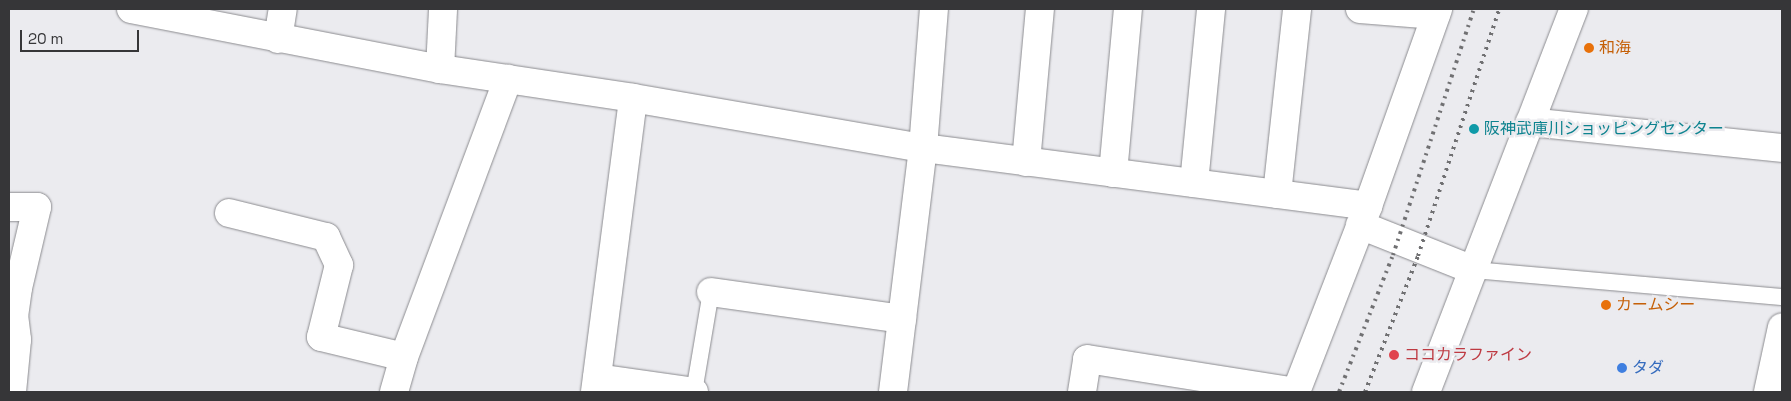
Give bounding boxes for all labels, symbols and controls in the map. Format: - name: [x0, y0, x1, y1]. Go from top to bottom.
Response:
- scale bar: [22, 20, 141, 52]
- text: 20 m: [28, 29, 63, 48]
- place label: 和海: [1599, 38, 1631, 58]
- marker: 和海: [1583, 42, 1595, 54]
- place label: 阪神武庫川ショッピングセンター: [1484, 119, 1724, 139]
- marker: 阪神武庫川ショッピングセンター: [1468, 123, 1480, 135]
- place label: カームシー: [1616, 295, 1696, 315]
- marker: カームシー: [1600, 299, 1612, 311]
- place label: ココカラファイン: [1404, 345, 1532, 365]
- marker: ココカラファイン: [1388, 349, 1400, 361]
- place label: タダ: [1632, 358, 1664, 378]
- marker: タダ: [1616, 362, 1628, 374]

